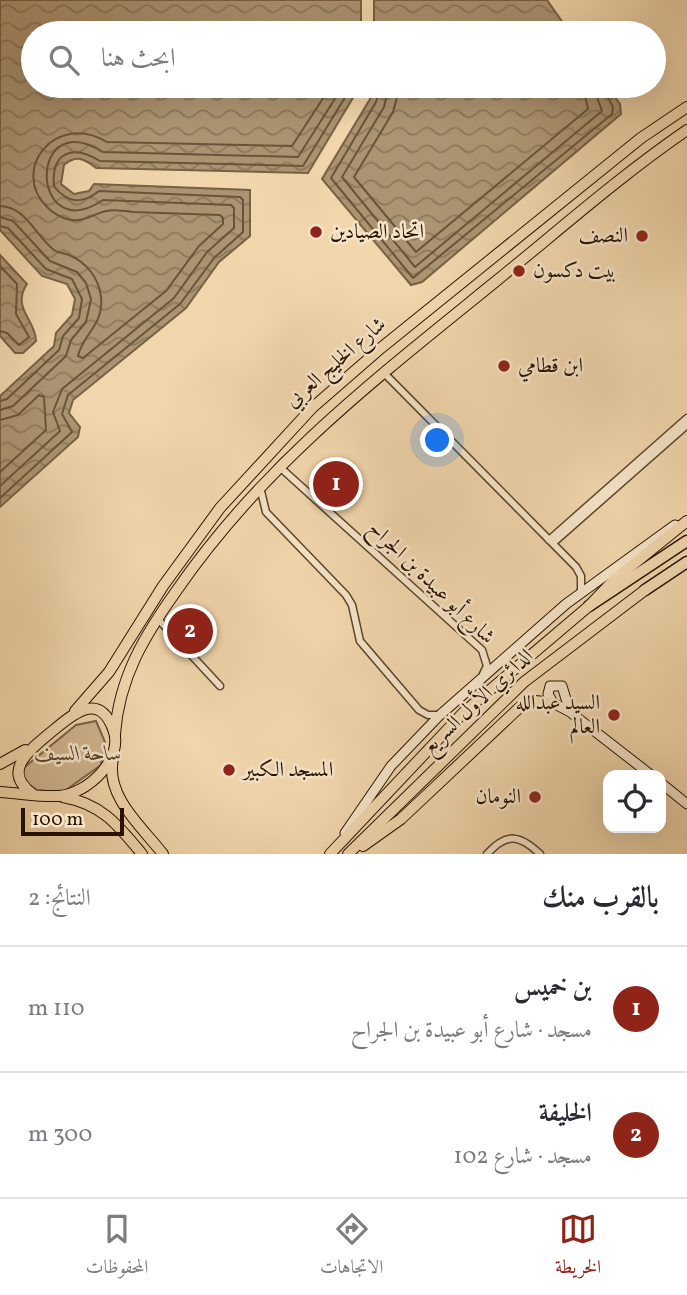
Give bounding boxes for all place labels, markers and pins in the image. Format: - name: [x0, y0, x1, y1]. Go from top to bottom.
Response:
- place label: اتحاد الصيادين: [330, 218, 424, 247]
- place label: النصف: [578, 222, 628, 251]
- marker: اتحاد الصيادين: [308, 224, 324, 240]
- marker: النصف: [634, 228, 650, 244]
- place label: بيت دكسون: [533, 257, 616, 286]
- marker: بيت دكسون: [511, 263, 527, 279]
- place label: ابن قطامي: [518, 352, 583, 382]
- marker: ابن قطامي: [496, 358, 512, 374]
- pin: 1: [313, 458, 359, 510]
- pin: 2: [167, 605, 213, 657]
- place label: السيد عبدالله العالم: [516, 689, 600, 744]
- marker: السيد عبدالله العالم: [606, 707, 622, 723]
- place label: المسجد الكبير: [241, 756, 333, 785]
- marker: المسجد الكبير: [221, 762, 237, 778]
- place label: النومان: [475, 783, 521, 812]
- marker: النومان: [527, 789, 543, 805]

